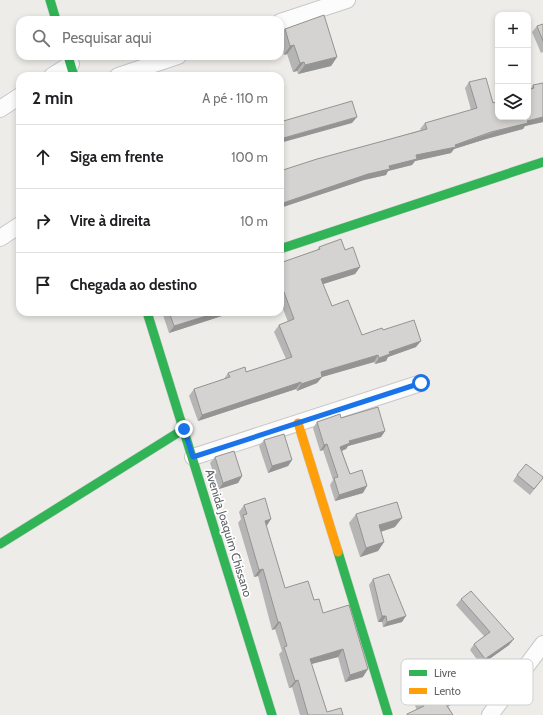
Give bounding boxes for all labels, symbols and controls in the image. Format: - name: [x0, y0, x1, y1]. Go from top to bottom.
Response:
- map controls: [495, 12, 531, 120]
- button: +: [495, 12, 531, 48]
- search box: [16, 16, 284, 60]
- icon: search: [30, 27, 52, 49]
- text: Pesquisar aqui: [62, 29, 152, 47]
- button: −: [495, 48, 531, 84]
- button: layers: [495, 84, 531, 120]
- text: 2 min: [32, 88, 73, 108]
- text: A pé · 110 m: [202, 90, 268, 106]
- icon: ahead: [32, 146, 54, 168]
- text: Siga em frente: [70, 148, 163, 166]
- text: 100 m: [231, 149, 268, 165]
- icon: right: [32, 210, 54, 232]
- text: Vire à direita: [70, 212, 151, 230]
- text: 10 m: [240, 213, 268, 229]
- icon: arrive: [32, 274, 54, 296]
- text: Chegada ao destino: [70, 276, 197, 294]
- route start: [412, 374, 430, 392]
- route end: [175, 420, 193, 438]
- street label: Avenida Joaquim Chissano: [202, 467, 256, 599]
- legend: [401, 659, 533, 705]
- text: Livre: [434, 666, 457, 680]
- text: Lento: [434, 684, 461, 698]

